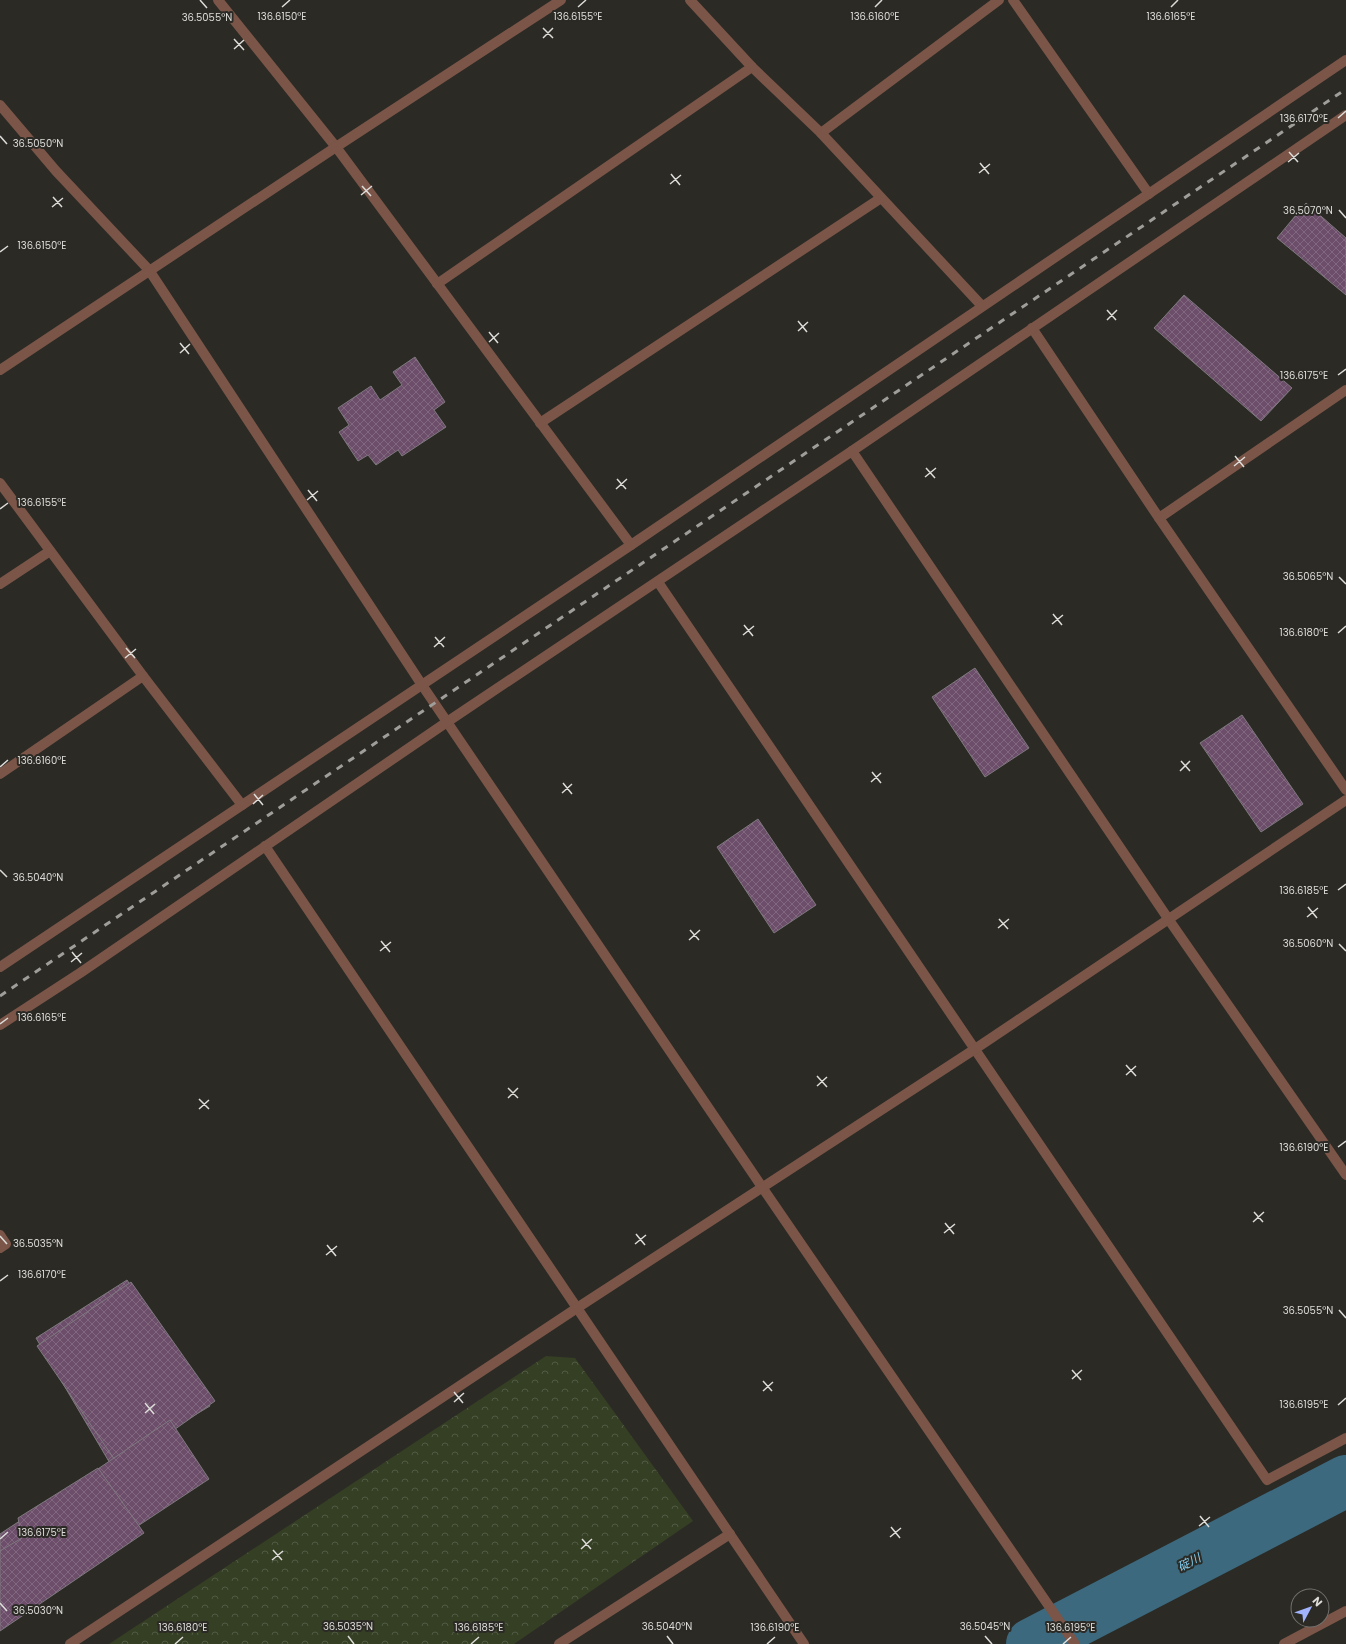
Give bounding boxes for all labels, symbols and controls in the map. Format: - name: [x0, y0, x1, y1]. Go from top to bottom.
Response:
- text: 136.6150°E: [258, 9, 306, 24]
- text: 136.6155°E: [554, 9, 602, 24]
- text: 136.6160°E: [851, 9, 899, 24]
- text: 136.6165°E: [1147, 9, 1195, 24]
- text: 36.5055°N: [182, 10, 232, 25]
- text: 136.6170°E: [1280, 111, 1328, 126]
- text: 36.5050°N: [13, 136, 63, 151]
- text: 36.5070°N: [1283, 203, 1333, 218]
- text: 136.6150°E: [18, 238, 66, 253]
- text: 136.6175°E: [1280, 368, 1328, 383]
- text: 136.6155°E: [18, 495, 66, 510]
- text: 36.5065°N: [1283, 569, 1333, 584]
- text: 136.6180°E: [1280, 625, 1328, 640]
- text: 136.6160°E: [18, 753, 66, 768]
- text: 36.5040°N: [13, 870, 63, 885]
- text: 136.6185°E: [1280, 883, 1328, 898]
- text: 36.5060°N: [1283, 936, 1333, 951]
- text: 136.6165°E: [18, 1010, 66, 1025]
- text: 136.6190°E: [1280, 1140, 1328, 1155]
- text: 36.5035°N: [13, 1236, 63, 1251]
- text: 136.6170°E: [18, 1267, 66, 1282]
- text: 36.5055°N: [1283, 1303, 1333, 1318]
- text: 136.6195°E: [1280, 1397, 1328, 1412]
- text: 136.6175°E: [18, 1525, 66, 1540]
- water label: 碇川: [1174, 1548, 1205, 1575]
- north arrow: [1290, 1588, 1330, 1628]
- text: N: [1309, 1593, 1326, 1610]
- text: 36.5030°N: [13, 1603, 63, 1618]
- text: 36.5035°N: [323, 1619, 373, 1634]
- text: 36.5040°N: [642, 1619, 692, 1634]
- text: 36.5045°N: [960, 1619, 1010, 1634]
- text: 136.6180°E: [159, 1620, 207, 1635]
- text: 136.6185°E: [455, 1620, 503, 1635]
- text: 136.6190°E: [751, 1620, 799, 1635]
- text: 136.6195°E: [1047, 1620, 1095, 1635]

